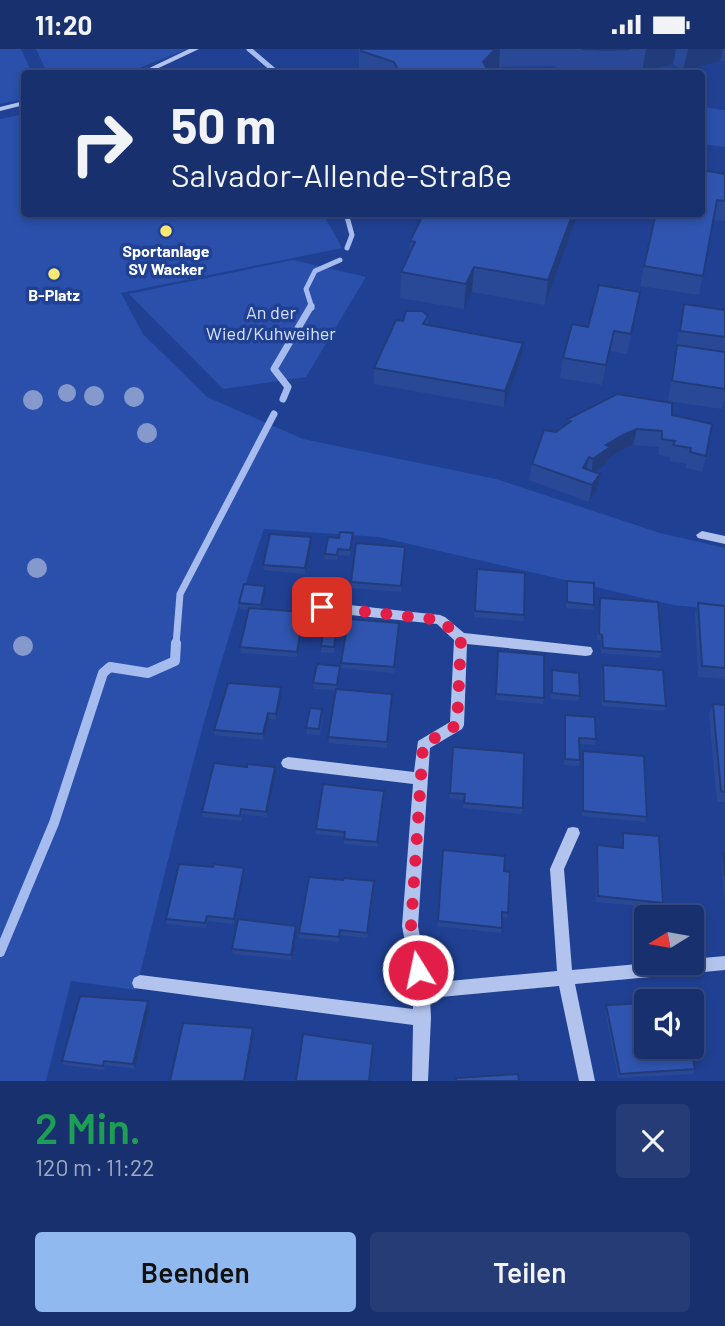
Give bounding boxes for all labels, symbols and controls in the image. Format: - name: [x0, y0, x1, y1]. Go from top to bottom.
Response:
- text: 11:20: [35, 9, 92, 40]
- text: 50 m: [171, 95, 276, 154]
- icon: right: [56, 98, 147, 189]
- text: Salvador-Allende-Straße: [171, 155, 512, 193]
- marker: Sportanlage SV Wacker: [158, 223, 174, 239]
- place label: Sportanlage SV Wacker: [123, 241, 210, 278]
- marker: B-Platz: [46, 266, 62, 282]
- place label: B-Platz: [28, 285, 80, 304]
- park label: An der Wied/Kuhweiher: [206, 301, 336, 344]
- pin: [292, 577, 352, 637]
- icon: arrive: [303, 588, 341, 626]
- north arrow: [634, 905, 704, 975]
- map controls: [634, 905, 704, 1059]
- position arrow: [381, 933, 455, 1007]
- button: sound: [634, 989, 704, 1059]
- text: 2 Min.: [35, 1102, 141, 1152]
- button: close: [616, 1104, 690, 1178]
- text: 120 m · 11:22: [35, 1153, 155, 1181]
- button: Beenden: [35, 1232, 356, 1312]
- button: Teilen: [370, 1232, 690, 1312]

